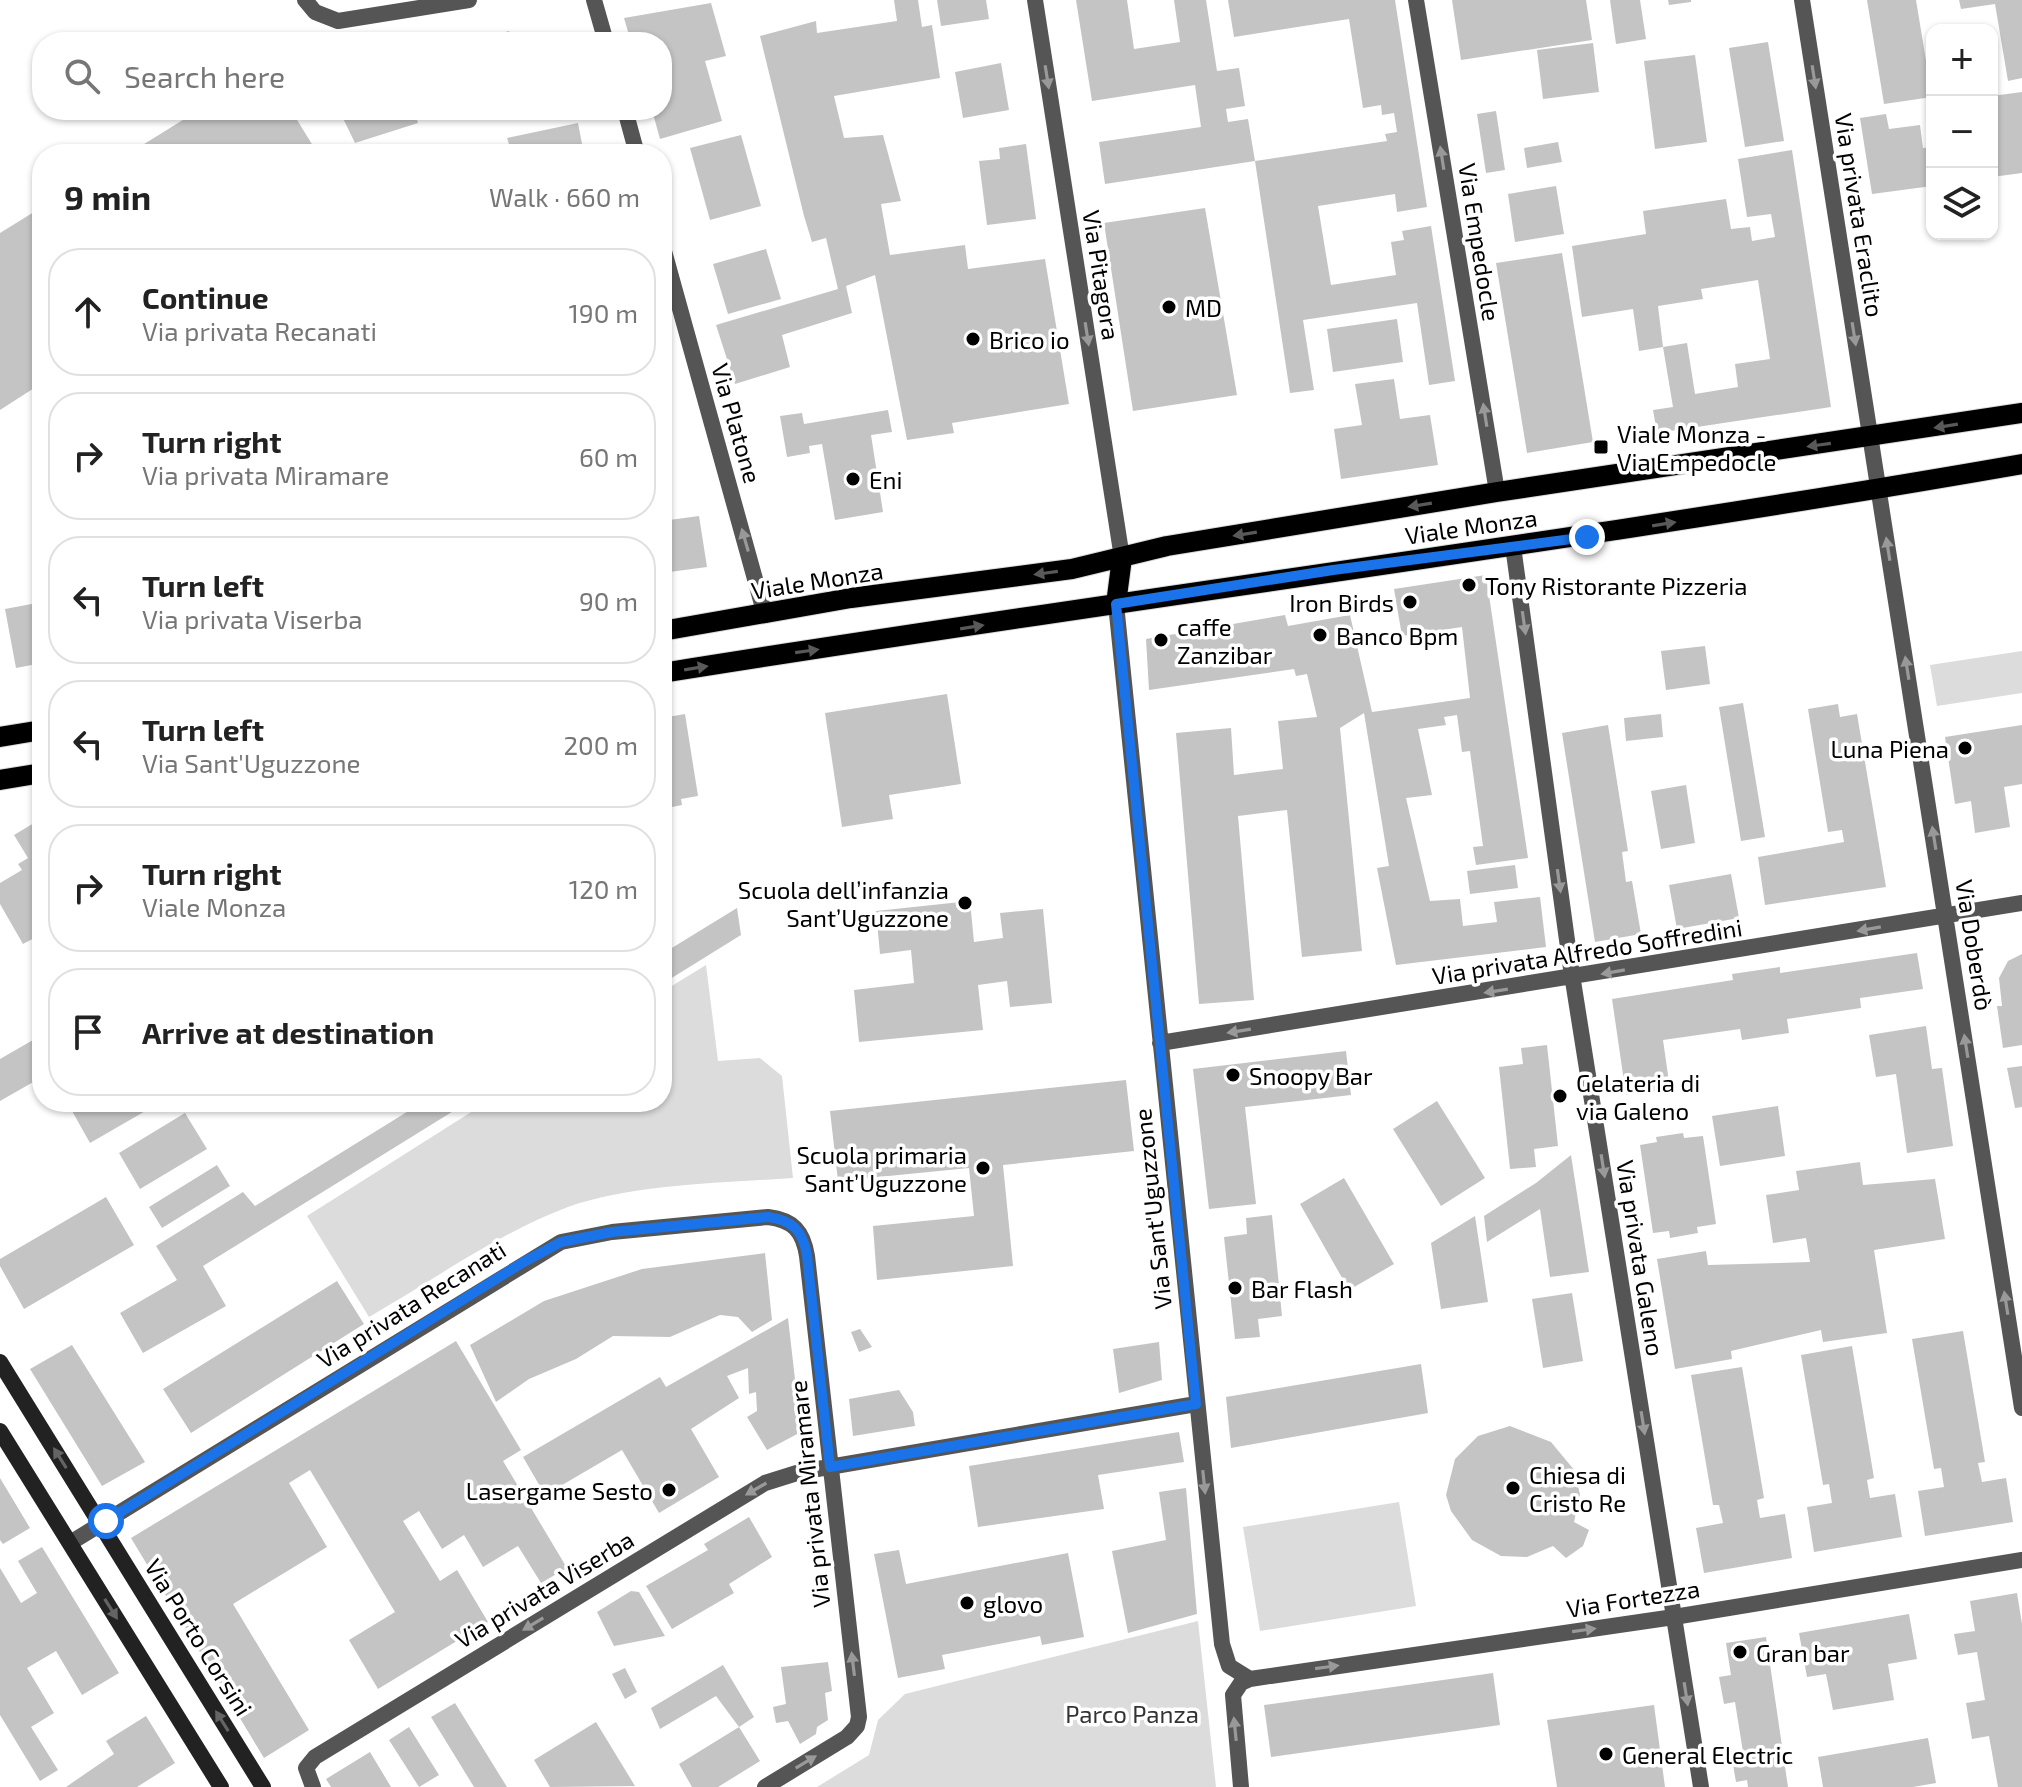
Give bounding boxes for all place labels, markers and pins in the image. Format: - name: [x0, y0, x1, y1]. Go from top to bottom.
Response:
- place label: MD: [1185, 293, 1222, 322]
- marker: MD: [1160, 298, 1178, 316]
- place label: Brico io: [989, 325, 1070, 354]
- marker: Brico io: [964, 330, 982, 348]
- place label: Viale Monza - Via Empedocle: [1617, 419, 1777, 476]
- marker: Viale Monza - Via Empedocle: [1592, 438, 1610, 456]
- place label: Eni: [869, 465, 902, 494]
- marker: Eni: [844, 470, 862, 488]
- place label: Tony Ristorante Pizzeria: [1485, 571, 1747, 600]
- marker: Tony Ristorante Pizzeria: [1460, 576, 1478, 594]
- place label: Iron Birds: [1289, 588, 1394, 617]
- marker: Iron Birds: [1401, 593, 1419, 611]
- place label: caffe Zanzibar: [1177, 612, 1273, 669]
- place label: Banco Bpm: [1336, 621, 1458, 650]
- marker: Banco Bpm: [1311, 626, 1329, 644]
- marker: caffe Zanzibar: [1152, 631, 1170, 649]
- place label: Luna Piena: [1830, 734, 1949, 763]
- marker: Luna Piena: [1956, 739, 1974, 757]
- place label: Scuola dell’infanzia Sant’Uguzzone: [738, 875, 949, 932]
- marker: Scuola dell’infanzia Sant’Uguzzone: [956, 894, 974, 912]
- place label: Snoopy Bar: [1249, 1061, 1373, 1090]
- marker: Snoopy Bar: [1224, 1066, 1242, 1084]
- place label: Gelateria di via Galeno: [1576, 1068, 1700, 1125]
- marker: Gelateria di via Galeno: [1551, 1087, 1569, 1105]
- place label: Scuola primaria Sant’Uguzzone: [796, 1140, 967, 1197]
- marker: Scuola primaria Sant’Uguzzone: [974, 1159, 992, 1177]
- place label: Bar Flash: [1251, 1274, 1353, 1303]
- marker: Bar Flash: [1226, 1279, 1244, 1297]
- place label: Chiesa di Cristo Re: [1529, 1460, 1626, 1517]
- place label: Lasergame Sesto: [466, 1476, 653, 1505]
- marker: Chiesa di Cristo Re: [1504, 1479, 1522, 1497]
- marker: Lasergame Sesto: [660, 1481, 678, 1499]
- place label: glovo: [983, 1589, 1043, 1618]
- marker: glovo: [958, 1594, 976, 1612]
- place label: Gran bar: [1756, 1638, 1850, 1667]
- marker: Gran bar: [1731, 1643, 1749, 1661]
- place label: General Electric: [1622, 1740, 1793, 1769]
- marker: General Electric: [1597, 1745, 1615, 1763]

